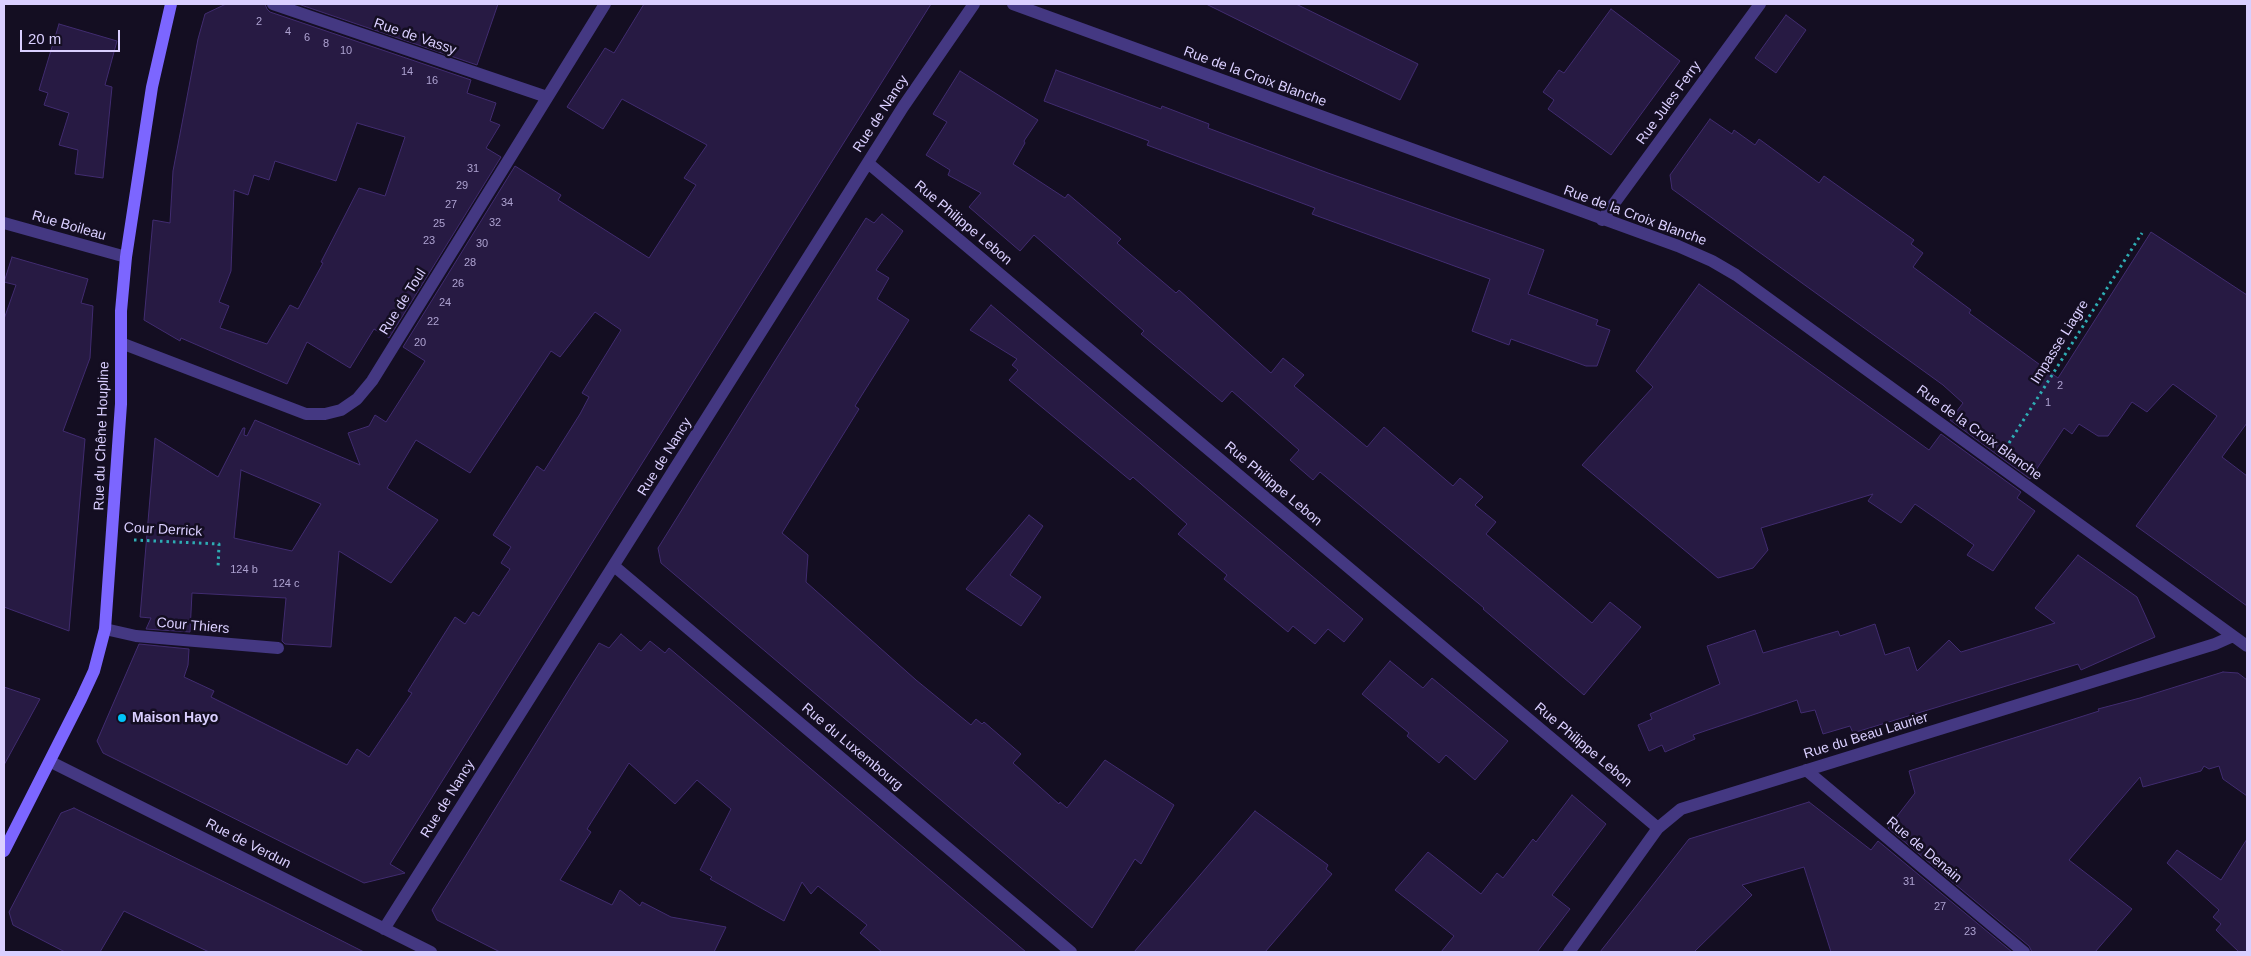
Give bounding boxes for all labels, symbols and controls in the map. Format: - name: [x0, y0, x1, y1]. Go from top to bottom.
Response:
- house number: 2: [256, 15, 262, 29]
- street label: Rue de Vassy: [372, 15, 458, 59]
- scale bar: [22, 20, 122, 52]
- house number: 4: [285, 25, 291, 39]
- text: 20 m: [28, 30, 61, 47]
- house number: 6: [304, 31, 310, 45]
- house number: 8: [323, 37, 329, 51]
- street label: Rue de la Croix Blanche: [1181, 43, 1329, 111]
- house number: 10: [340, 44, 352, 58]
- street label: Rue Jules Ferry: [1633, 58, 1705, 148]
- house number: 14: [401, 65, 413, 79]
- street label: Rue de Nancy: [850, 72, 912, 156]
- house number: 16: [426, 74, 438, 88]
- house number: 31: [467, 162, 479, 176]
- street label: Rue Philippe Lebon: [911, 177, 1015, 269]
- house number: 29: [456, 179, 468, 193]
- street label: Rue de la Croix Blanche: [1561, 182, 1709, 250]
- house number: 34: [501, 196, 513, 210]
- house number: 27: [445, 198, 457, 212]
- street label: Rue Boileau: [30, 207, 108, 245]
- house number: 32: [489, 216, 501, 230]
- house number: 25: [433, 217, 445, 231]
- house number: 23: [423, 234, 435, 248]
- house number: 30: [476, 237, 488, 251]
- house number: 28: [464, 256, 476, 270]
- street label: Rue de Toul: [376, 266, 430, 338]
- house number: 26: [452, 277, 464, 291]
- house number: 24: [439, 296, 451, 310]
- street label: Impasse Liagre: [2028, 297, 2092, 387]
- house number: 22: [427, 315, 439, 329]
- house number: 20: [414, 336, 426, 350]
- street label: Rue du Chêne Houpline: [91, 361, 113, 511]
- house number: 2: [2057, 379, 2063, 393]
- street label: Rue de la Croix Blanche: [1913, 382, 2045, 484]
- house number: 1: [2045, 396, 2051, 410]
- street label: Rue de Nancy: [634, 415, 696, 499]
- street label: Rue Philippe Lebon: [1221, 438, 1325, 530]
- street label: Cour Derrick: [123, 520, 203, 540]
- house number: 124 b: [230, 563, 258, 577]
- house number: 124 c: [273, 577, 299, 591]
- street label: Cour Thiers: [156, 614, 230, 638]
- street label: Rue Philippe Lebon: [1531, 699, 1635, 791]
- street label: Rue du Luxembourg: [798, 700, 906, 794]
- street label: Rue du Beau Laurier: [1802, 709, 1930, 763]
- place label: Maison Hayo: [132, 710, 218, 726]
- marker: Maison Hayo: [116, 712, 128, 724]
- street label: Rue de Nancy: [417, 757, 479, 841]
- street label: Rue de Denain: [1883, 814, 1965, 886]
- street label: Rue de Verdun: [203, 815, 293, 873]
- house number: 31: [1903, 875, 1915, 889]
- house number: 27: [1934, 900, 1946, 914]
- house number: 23: [1964, 925, 1976, 939]

